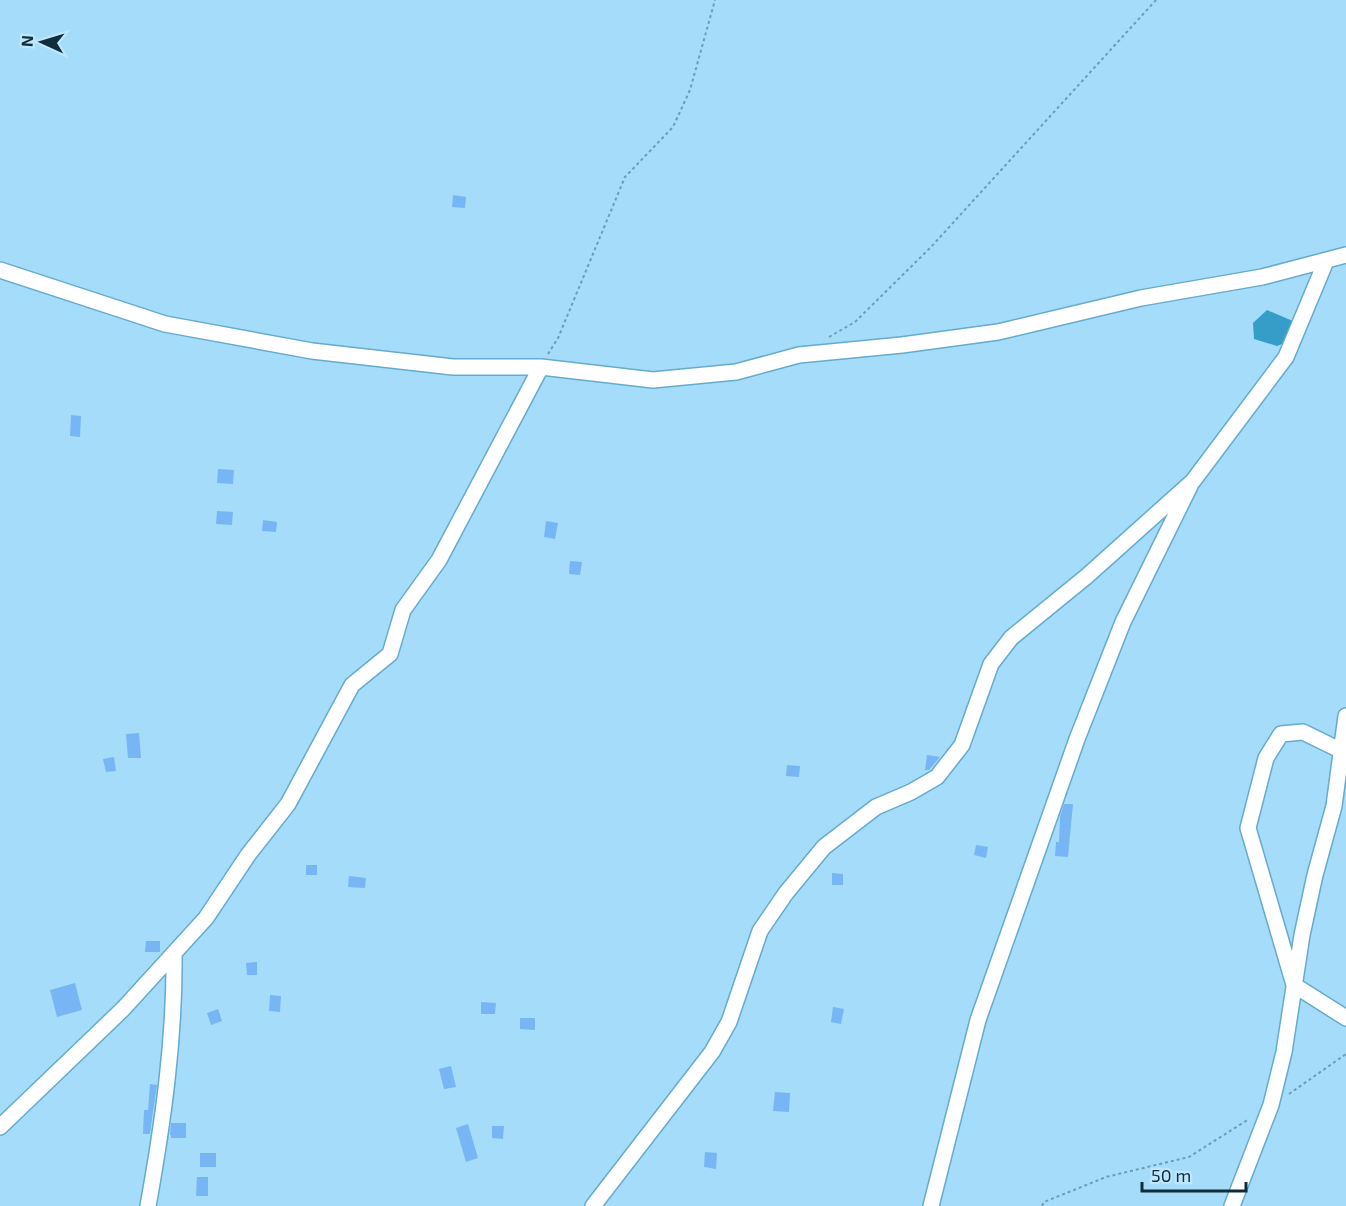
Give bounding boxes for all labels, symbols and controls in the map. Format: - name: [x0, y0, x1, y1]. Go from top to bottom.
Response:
- north arrow: [12, 12, 72, 72]
- text: N: [17, 34, 36, 47]
- scale bar: [1142, 1155, 1246, 1193]
- text: 50 m: [1151, 1164, 1191, 1186]

